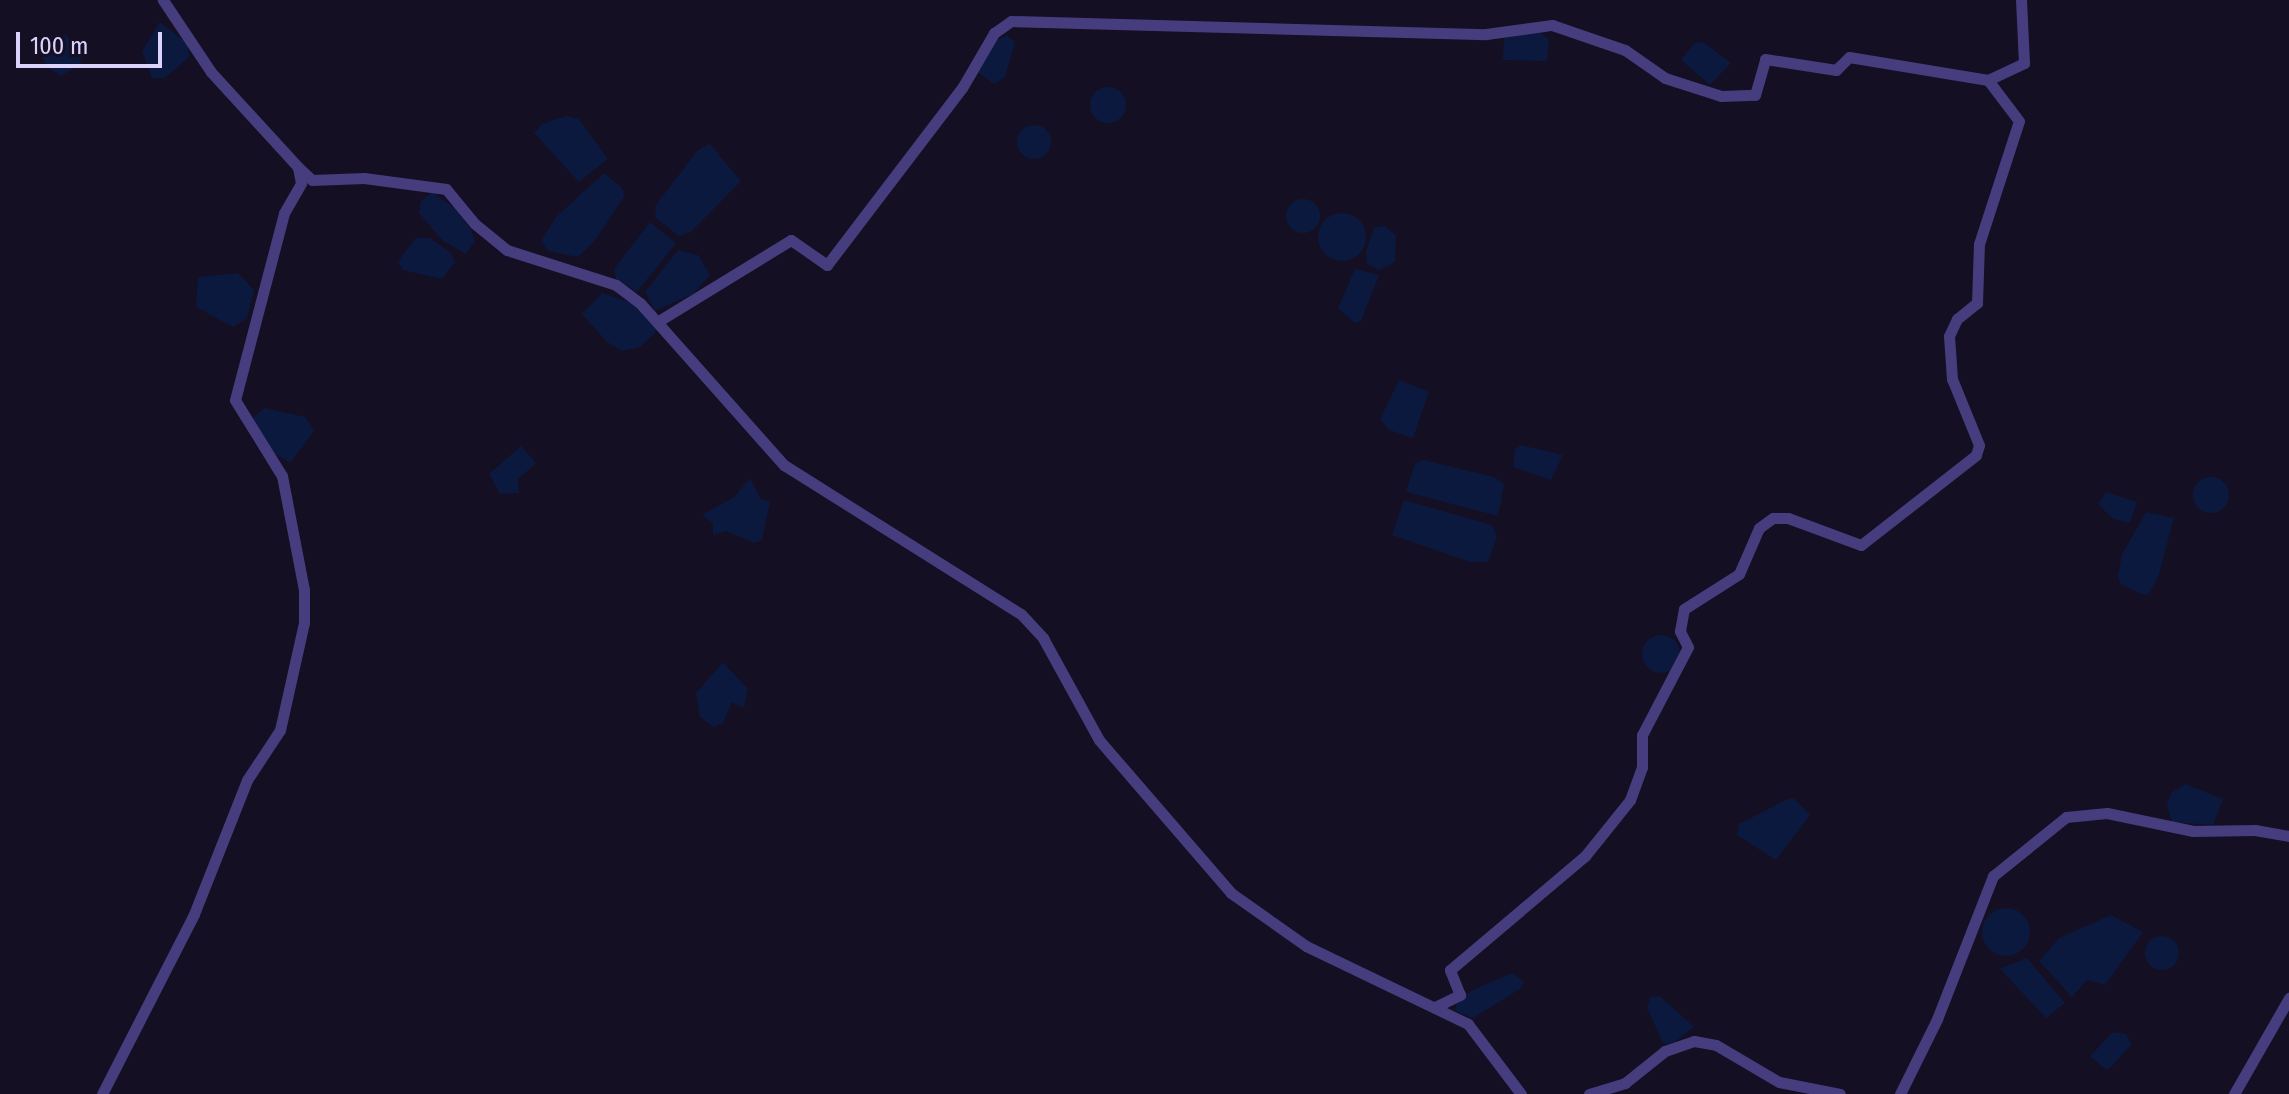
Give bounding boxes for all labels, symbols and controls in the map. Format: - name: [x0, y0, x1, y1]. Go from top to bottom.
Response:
- scale bar: [20, 16, 166, 66]
- text: 100 m: [30, 32, 88, 60]

